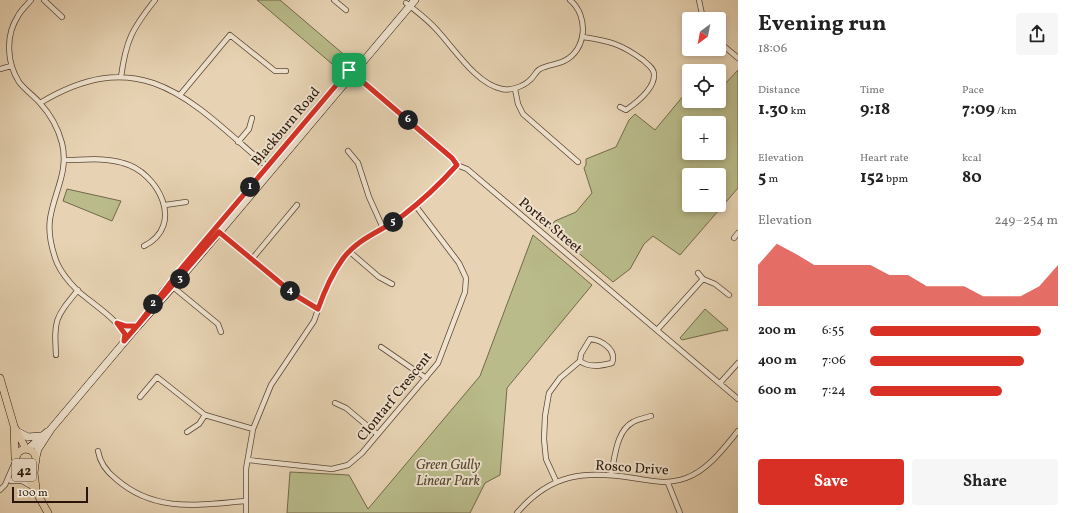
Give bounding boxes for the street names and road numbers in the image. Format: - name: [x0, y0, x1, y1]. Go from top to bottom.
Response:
- street label: Blackburn Road: [248, 83, 325, 170]
- street label: Porter Street: [514, 194, 586, 259]
- street label: Clontarf Crescent: [353, 348, 437, 446]
- street label: Rosco Drive: [595, 456, 670, 481]
- road number: 42: [12, 459, 36, 481]

